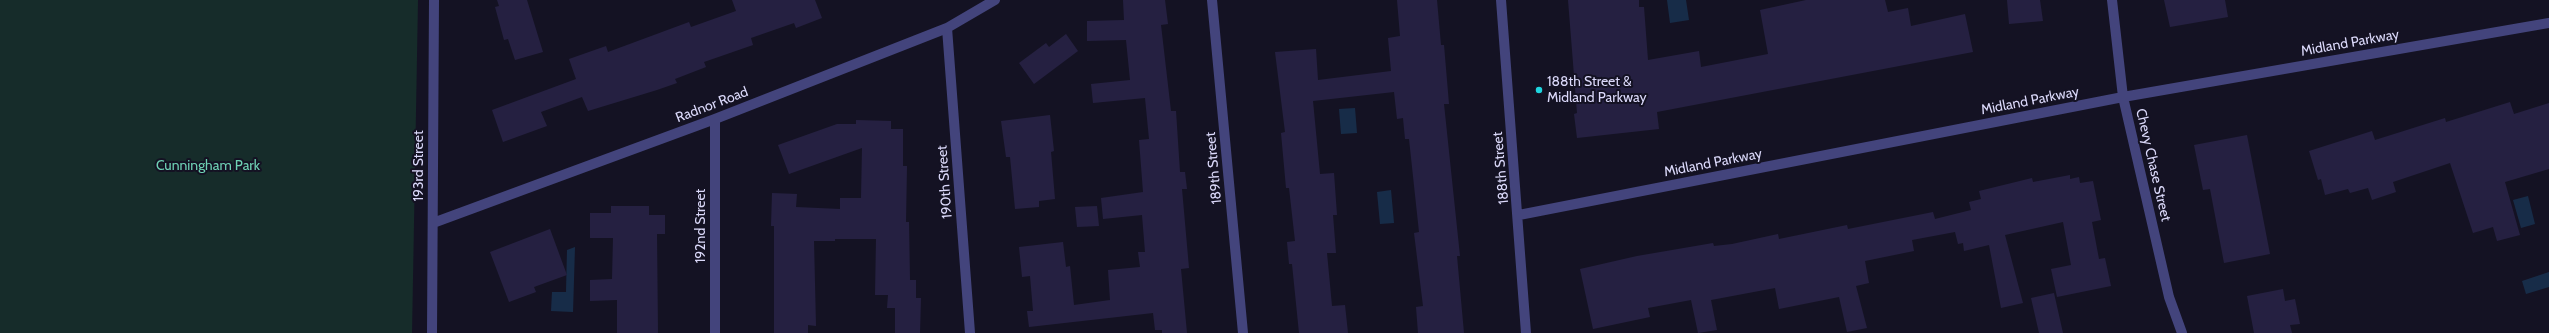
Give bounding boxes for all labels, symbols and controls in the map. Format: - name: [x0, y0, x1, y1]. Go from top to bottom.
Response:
- street label: Midland Parkway: [2300, 26, 2400, 60]
- place label: 188th Street & Midland Parkway: [1547, 74, 1647, 106]
- street label: Radnor Road: [673, 83, 751, 127]
- street label: Midland Parkway: [1980, 83, 2080, 119]
- marker: 188th Street & Midland Parkway: [1534, 85, 1544, 95]
- street label: Chevy Chase Street: [2132, 107, 2174, 223]
- street label: 193rd Street: [411, 130, 427, 202]
- street label: 189th Street: [1202, 131, 1226, 205]
- street label: 188th Street: [1489, 131, 1513, 205]
- street label: 190th Street: [934, 145, 956, 219]
- street label: Midland Parkway: [1663, 145, 1763, 181]
- park label: Cunningham Park: [156, 158, 260, 174]
- street label: 192nd Street: [693, 189, 709, 263]

